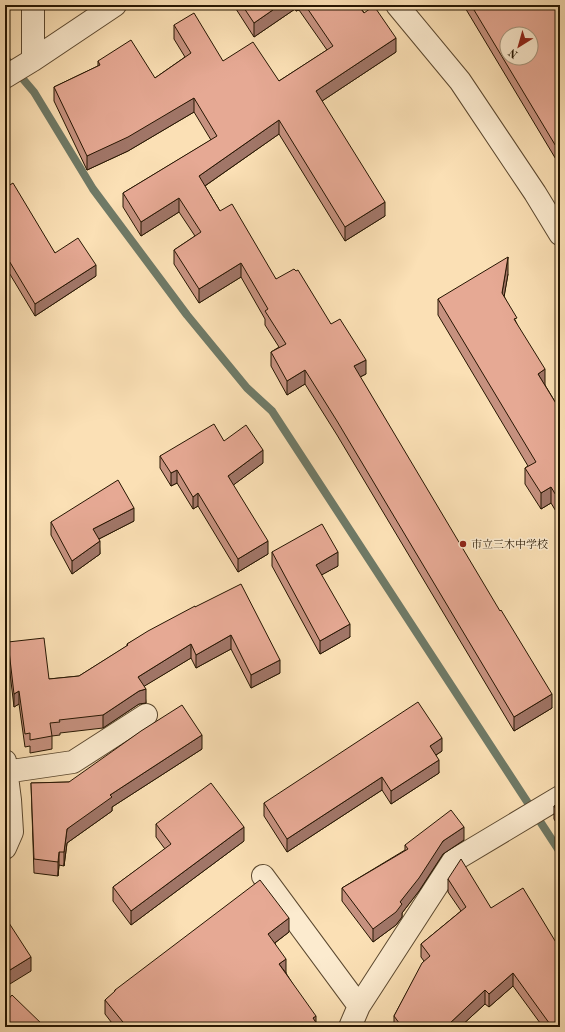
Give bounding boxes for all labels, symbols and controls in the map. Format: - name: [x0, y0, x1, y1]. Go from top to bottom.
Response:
- north arrow: [499, 26, 539, 66]
- text: N: [507, 46, 521, 60]
- place label: 市立三木中学校: [471, 538, 548, 551]
- marker: 市立三木中学校: [458, 539, 468, 549]

